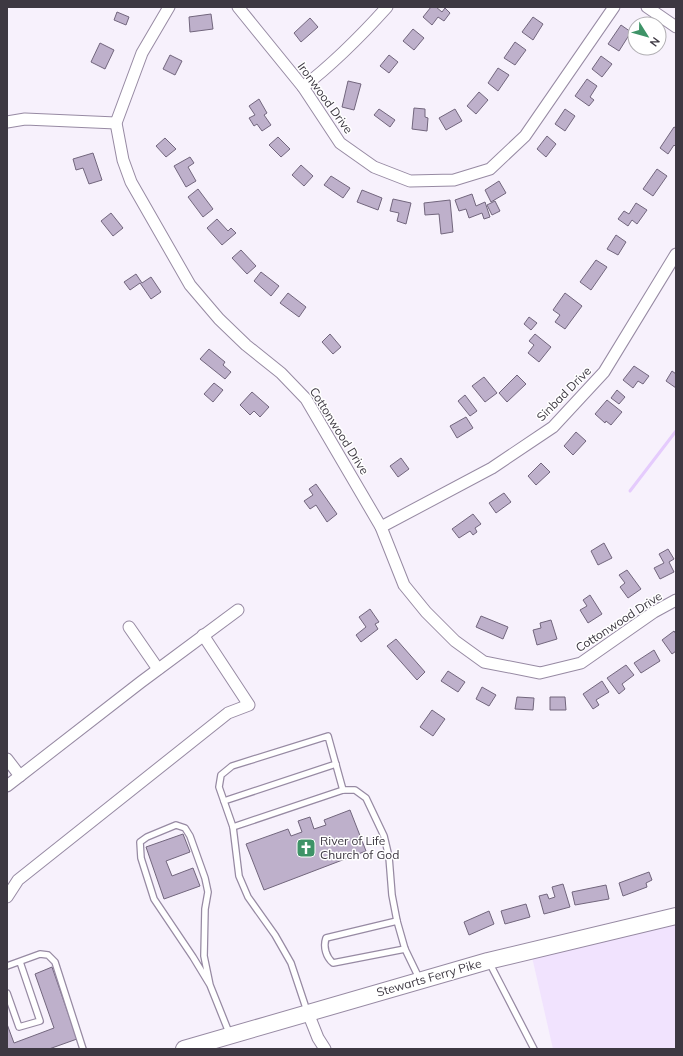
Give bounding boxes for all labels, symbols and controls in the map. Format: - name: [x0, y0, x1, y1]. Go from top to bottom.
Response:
- north arrow: [627, 16, 667, 56]
- text: N: [647, 34, 663, 50]
- street label: Ironwood Drive: [294, 59, 356, 136]
- street label: Sinbad Drive: [533, 363, 594, 424]
- street label: Cottonwood Drive: [307, 384, 372, 477]
- street label: Cottonwood Drive: [573, 588, 665, 655]
- place label: River of Life Church of God: [320, 833, 399, 862]
- church icon: River of Life Church of God: [295, 837, 317, 859]
- street label: Stewarts Ferry Pike: [375, 955, 483, 1000]

